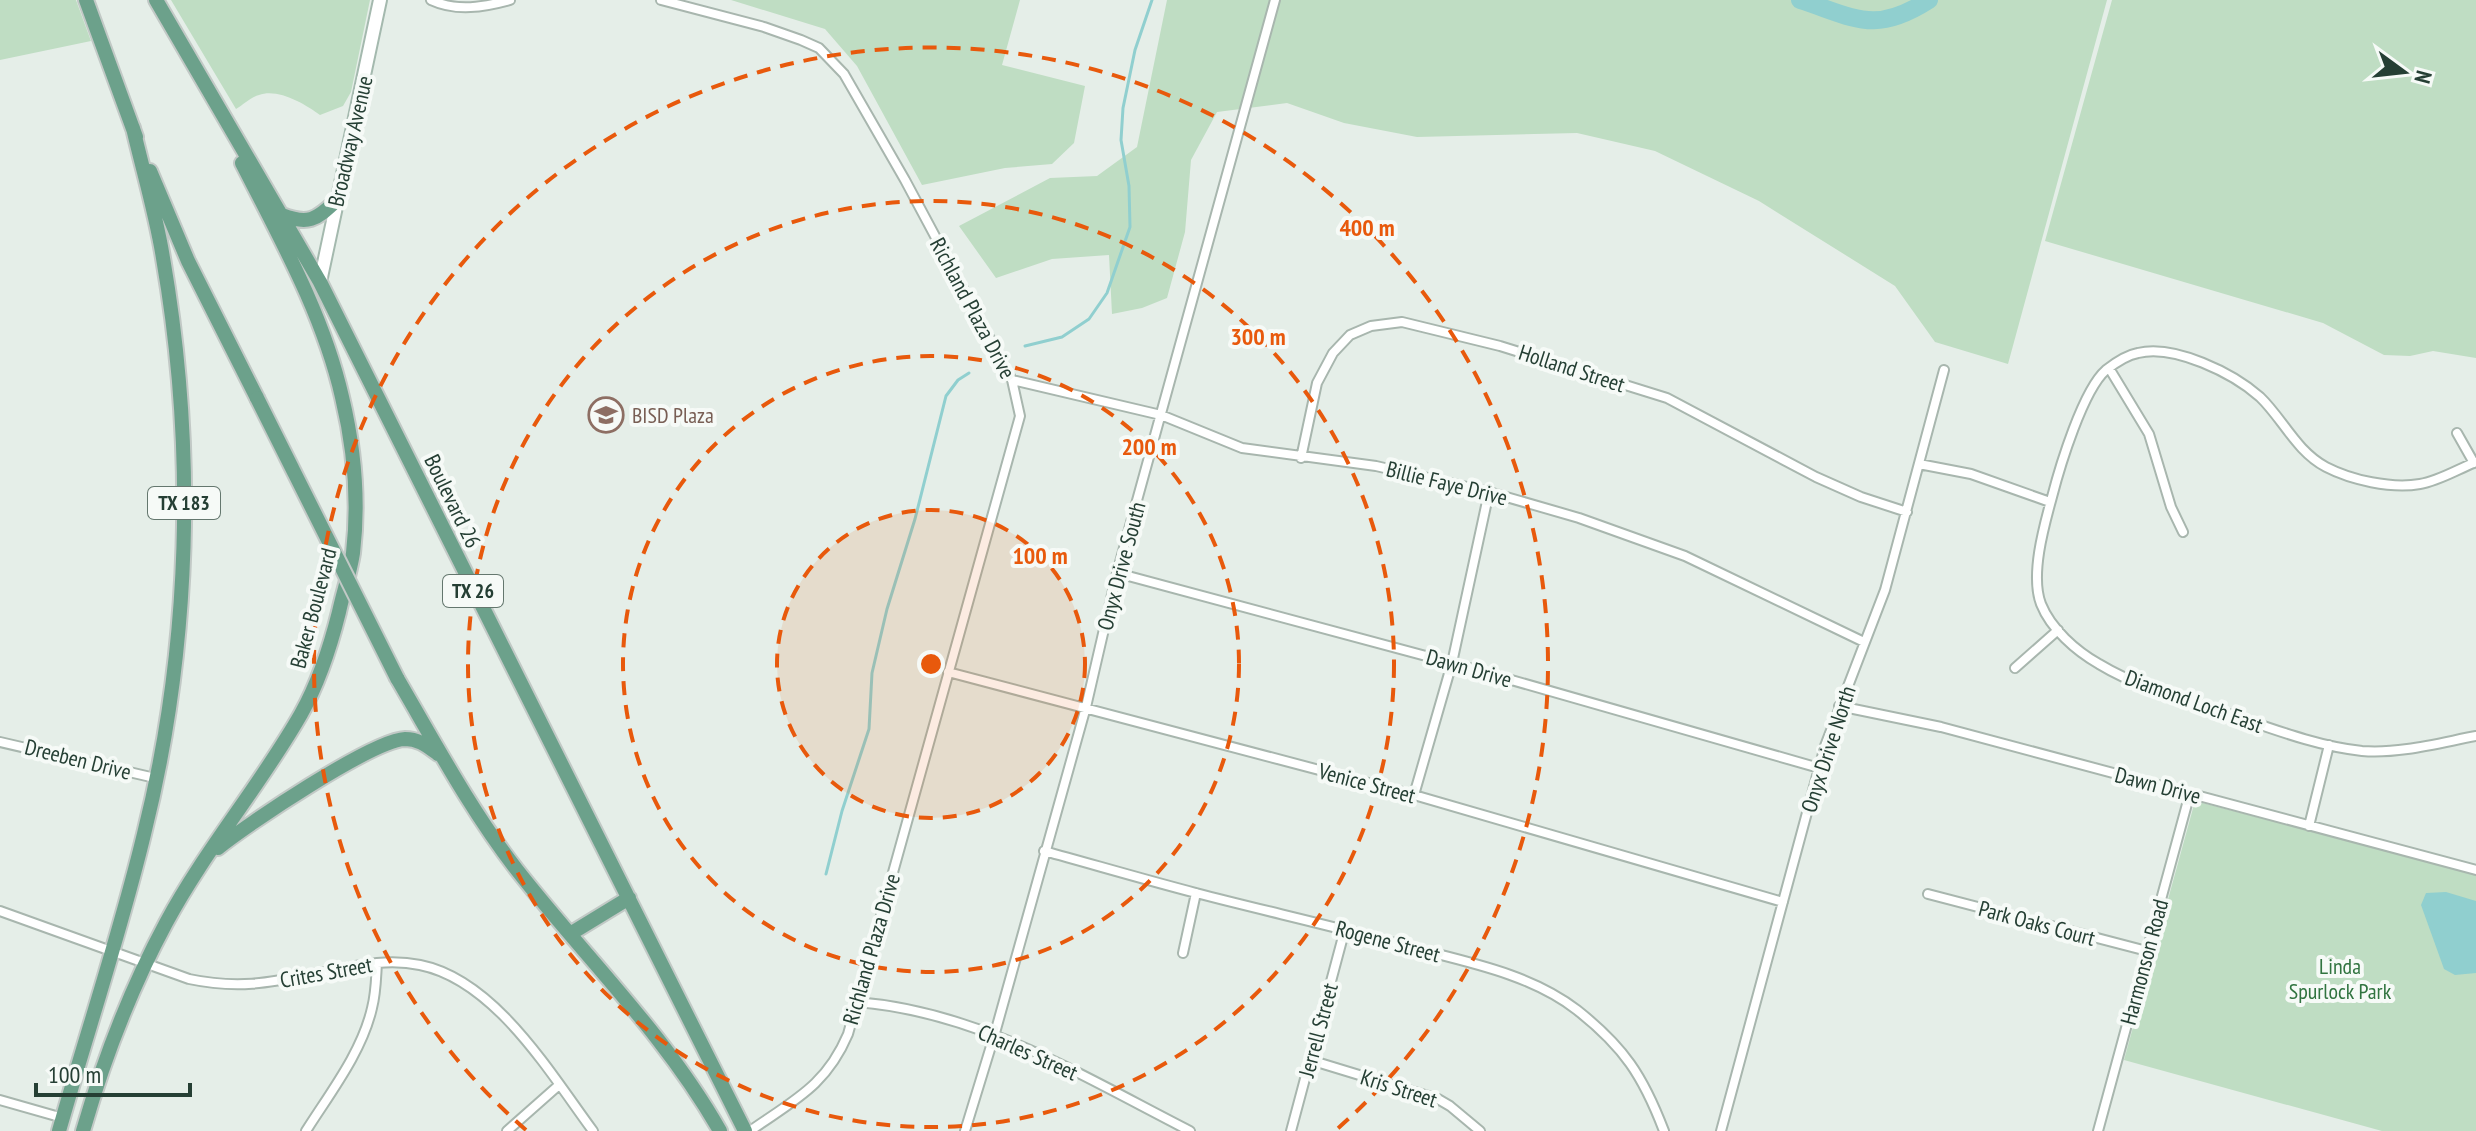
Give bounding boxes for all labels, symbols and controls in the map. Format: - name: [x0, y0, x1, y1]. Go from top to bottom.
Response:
- north arrow: [2364, 32, 2444, 112]
- text: N: [2408, 68, 2438, 87]
- street label: Broadway Avenue: [321, 73, 379, 209]
- text: 400 m: [1339, 212, 1395, 243]
- street label: Richland Plaza Drive: [924, 233, 1022, 383]
- text: 300 m: [1230, 321, 1286, 352]
- street label: Holland Street: [1515, 338, 1629, 398]
- school or university icon: BISD Plaza: [587, 396, 625, 434]
- place label: BISD Plaza: [632, 401, 714, 429]
- text: 200 m: [1121, 431, 1177, 462]
- street label: Boulevard 26: [418, 450, 488, 552]
- street label: Billie Faye Drive: [1384, 454, 1510, 512]
- road number: TX 183: [148, 487, 220, 519]
- street label: Onyx Drive South: [1090, 499, 1152, 633]
- text: 100 m: [1012, 540, 1068, 571]
- street label: Baker Boulevard: [284, 545, 342, 671]
- road number: TX 26: [443, 575, 503, 607]
- street label: Dawn Drive: [1423, 642, 1515, 694]
- centre of rings: [917, 650, 945, 678]
- street label: Diamond Loch East: [2121, 663, 2267, 739]
- street label: Onyx Drive North: [1794, 682, 1862, 816]
- street label: Dreeben Drive: [22, 732, 134, 786]
- street label: Venice Street: [1314, 756, 1419, 809]
- street label: Dawn Drive: [2112, 760, 2204, 810]
- street label: Richland Plaza Drive: [836, 870, 906, 1028]
- street label: Park Oaks Court: [1976, 894, 2098, 952]
- street label: Harmonson Road: [2114, 896, 2174, 1028]
- street label: Rogene Street: [1333, 914, 1443, 968]
- street label: Crites Street: [278, 950, 374, 994]
- park label: Linda Spurlock Park: [2289, 952, 2392, 1005]
- street label: Jerrell Street: [1292, 980, 1344, 1081]
- street label: Charles Street: [974, 1018, 1082, 1086]
- scale bar: [36, 1047, 190, 1097]
- text: 100 m: [48, 1059, 101, 1090]
- street label: Kris Street: [1357, 1063, 1441, 1113]

